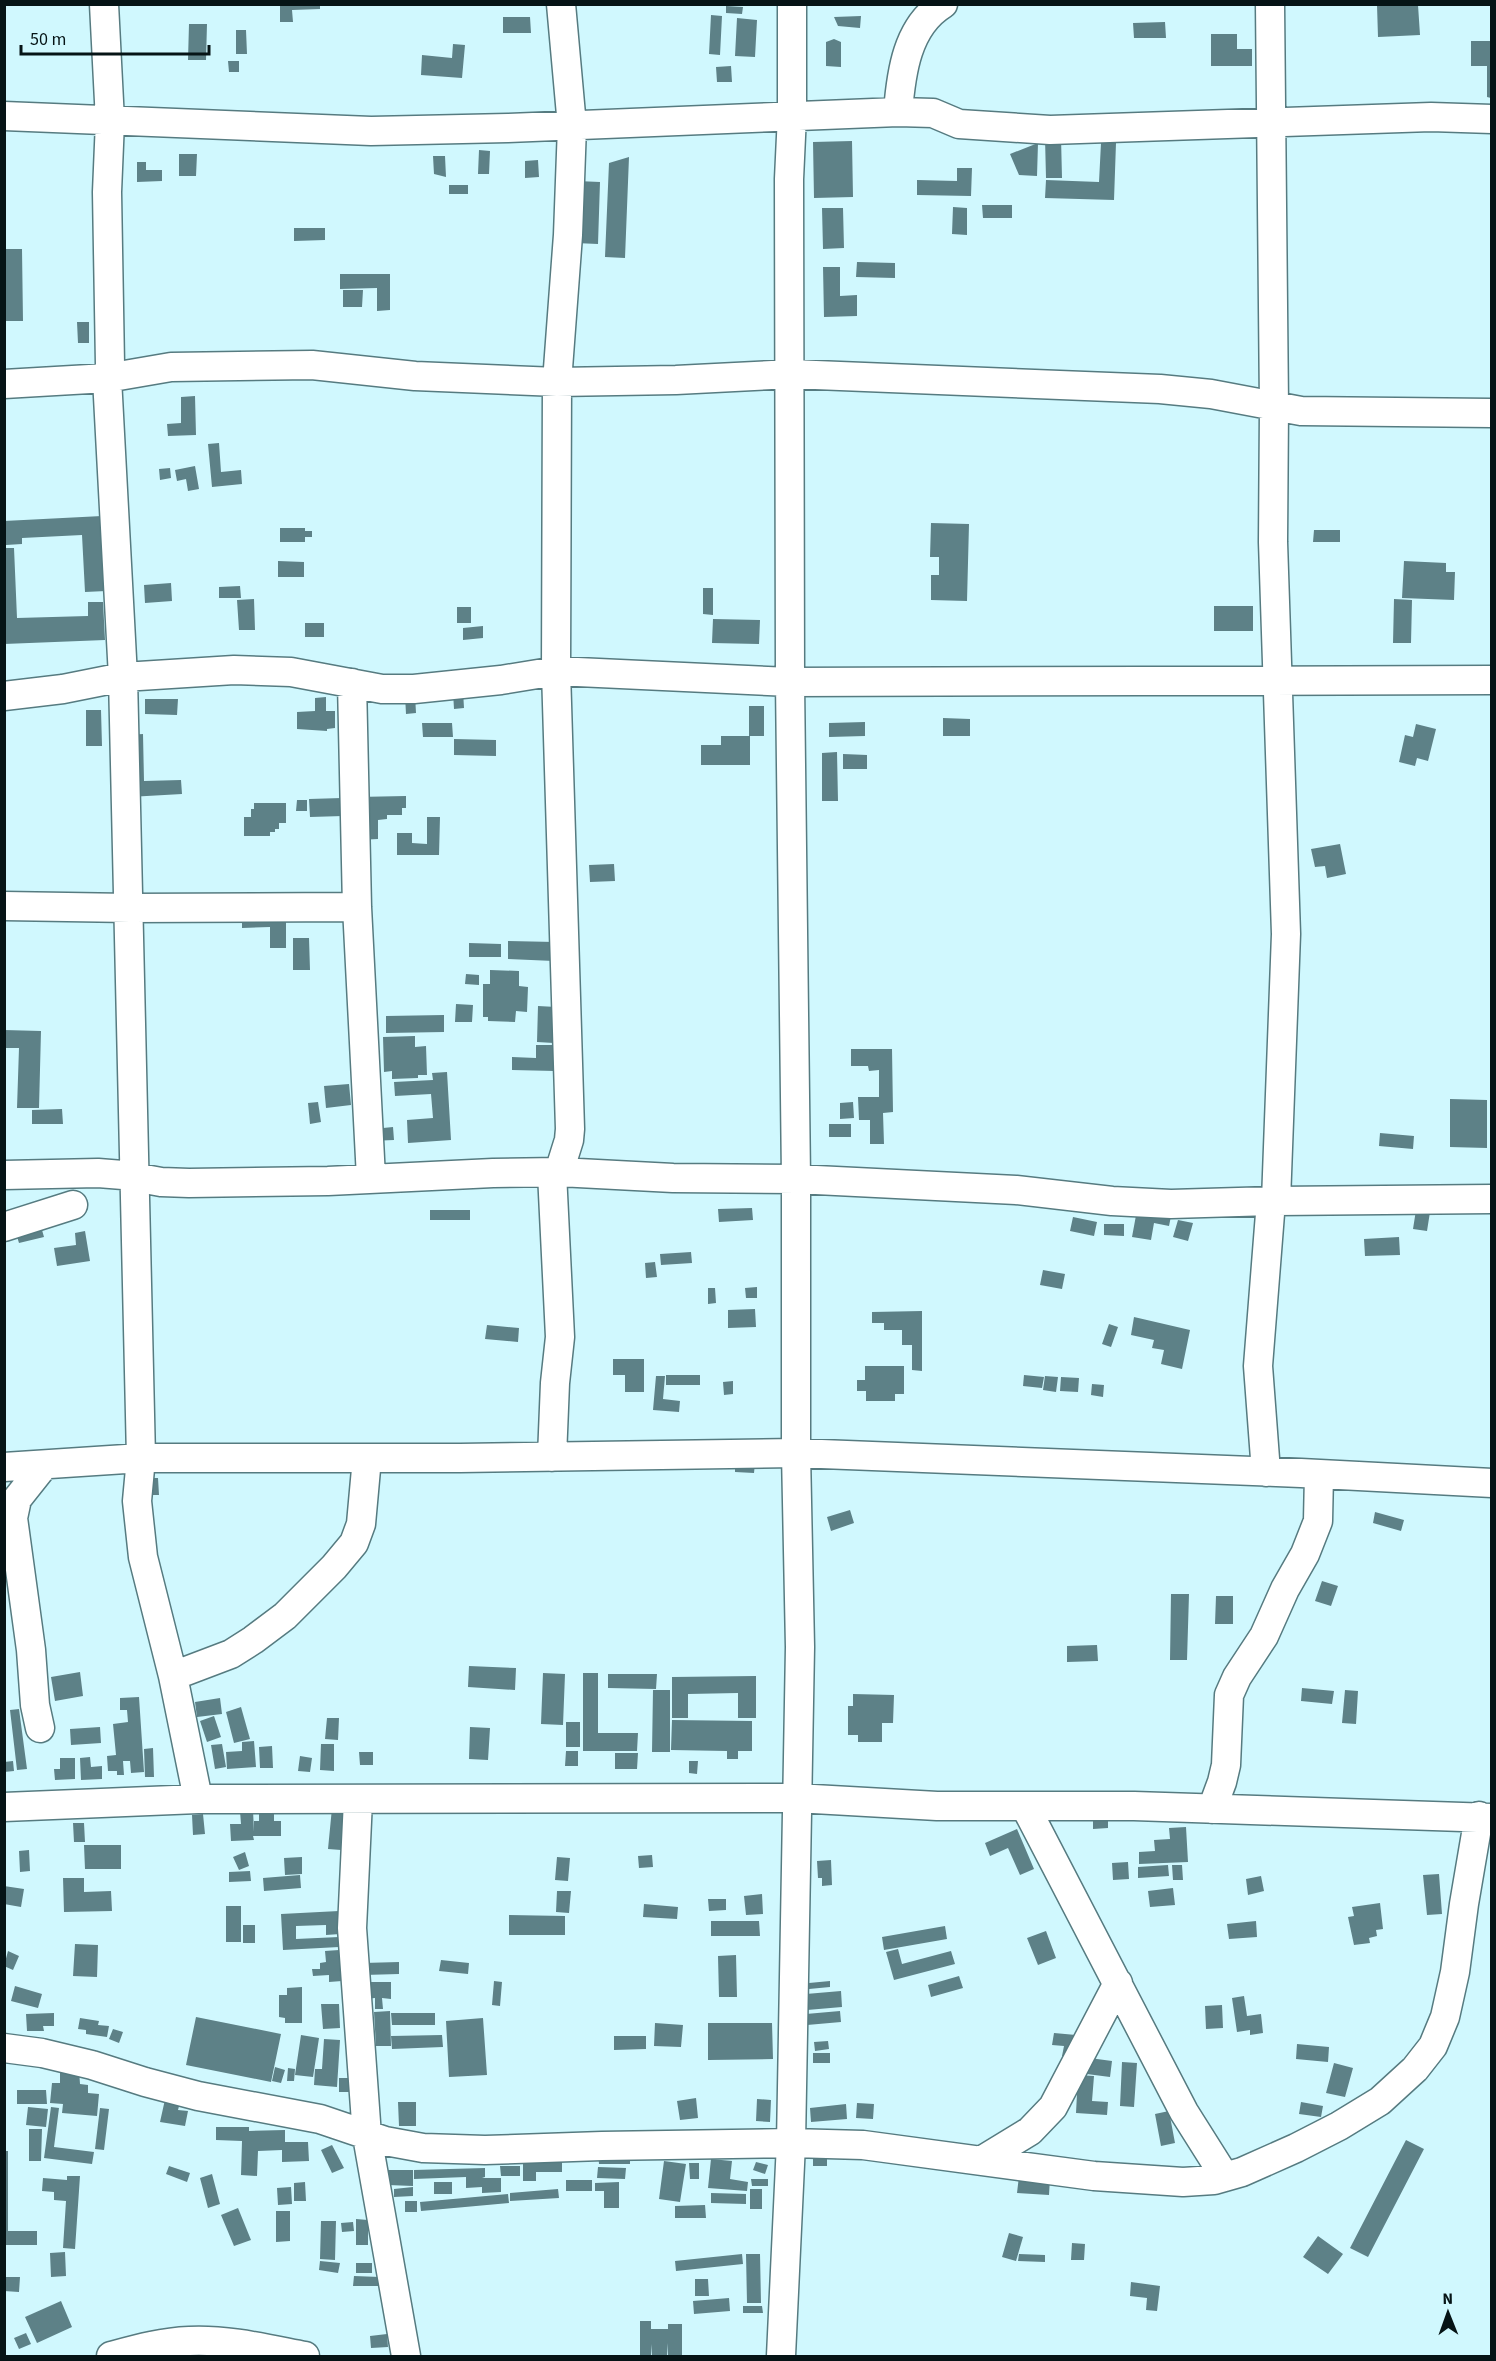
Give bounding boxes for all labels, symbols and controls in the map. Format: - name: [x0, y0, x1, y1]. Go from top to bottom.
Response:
- scale bar: [21, 18, 208, 56]
- text: 50 m: [30, 27, 66, 52]
- north arrow: [1418, 2283, 1478, 2343]
- text: N: [1442, 2288, 1453, 2310]

